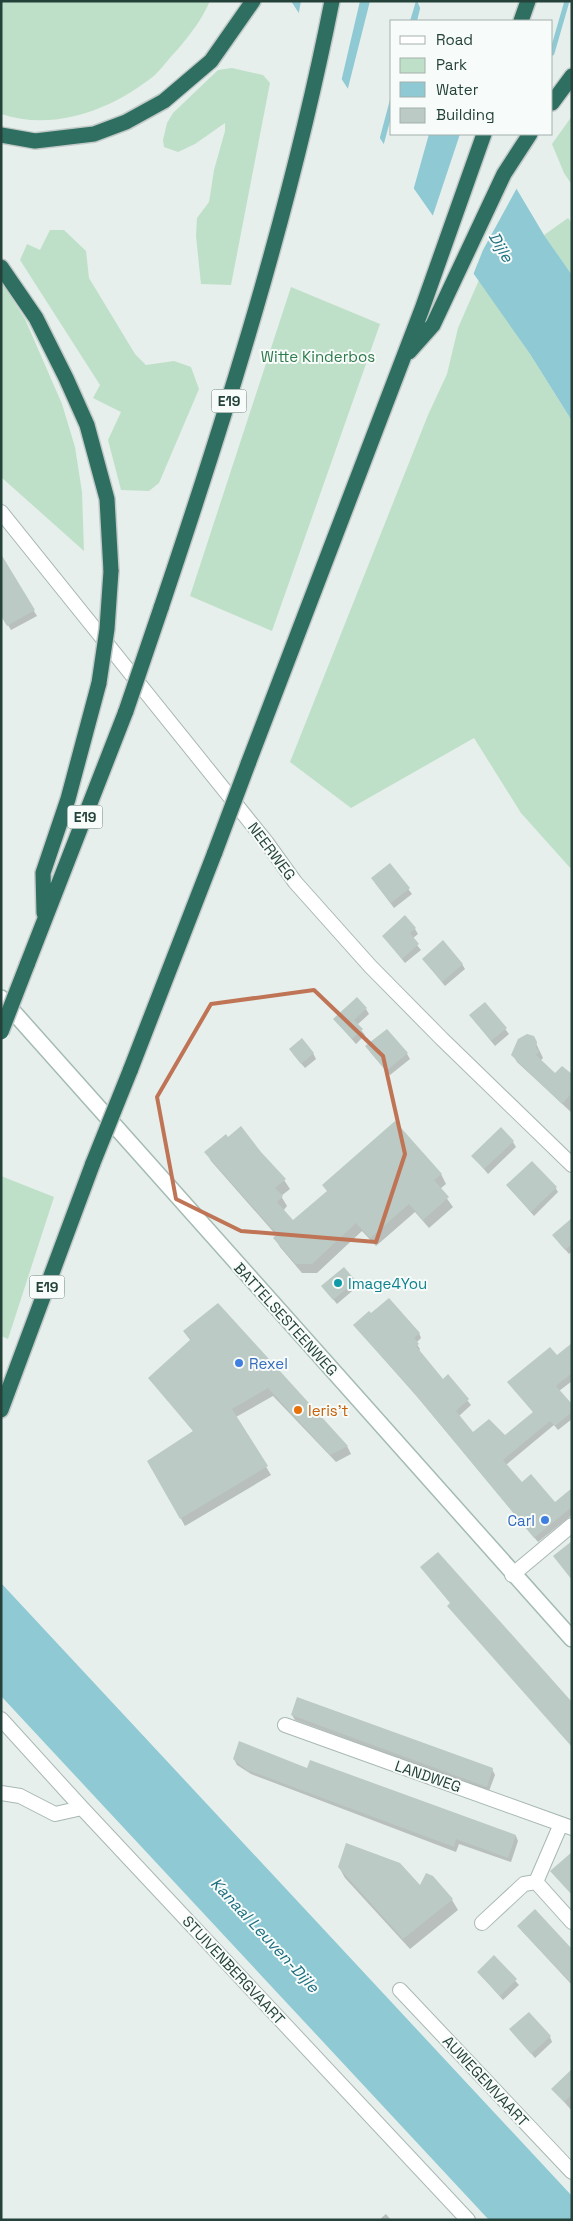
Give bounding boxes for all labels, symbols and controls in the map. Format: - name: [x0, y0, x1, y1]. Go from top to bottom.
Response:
- legend: [390, 20, 553, 135]
- text: Road: [436, 30, 473, 49]
- text: Park: [436, 55, 467, 74]
- text: Water: [436, 80, 479, 99]
- text: Building: [436, 105, 495, 124]
- water label: Dijle: [484, 228, 518, 267]
- park label: Witte Kinderbos: [261, 347, 375, 366]
- road number: E19: [212, 390, 246, 412]
- road number: E19: [68, 806, 102, 829]
- street label: NEERWEG: [244, 818, 300, 884]
- street label: BATTELSESTEENWEG: [230, 1258, 342, 1380]
- place label: Image4You: [348, 1274, 427, 1293]
- road number: E19: [30, 1275, 64, 1298]
- marker: Image4You: [332, 1277, 344, 1289]
- place label: Rexel: [249, 1354, 288, 1373]
- marker: Rexel: [233, 1357, 245, 1369]
- place label: Ieris't: [308, 1401, 348, 1420]
- marker: Ieris't: [292, 1404, 304, 1416]
- place label: Carl: [507, 1511, 535, 1530]
- marker: Carl: [539, 1514, 551, 1526]
- street label: LANDWEG: [392, 1756, 464, 1796]
- water label: Kanaal Leuven-Dijle: [206, 1873, 324, 1997]
- street label: STUIVENBERGVAART: [179, 1912, 289, 2029]
- street label: AUWEGEMVAART: [439, 2031, 533, 2131]

